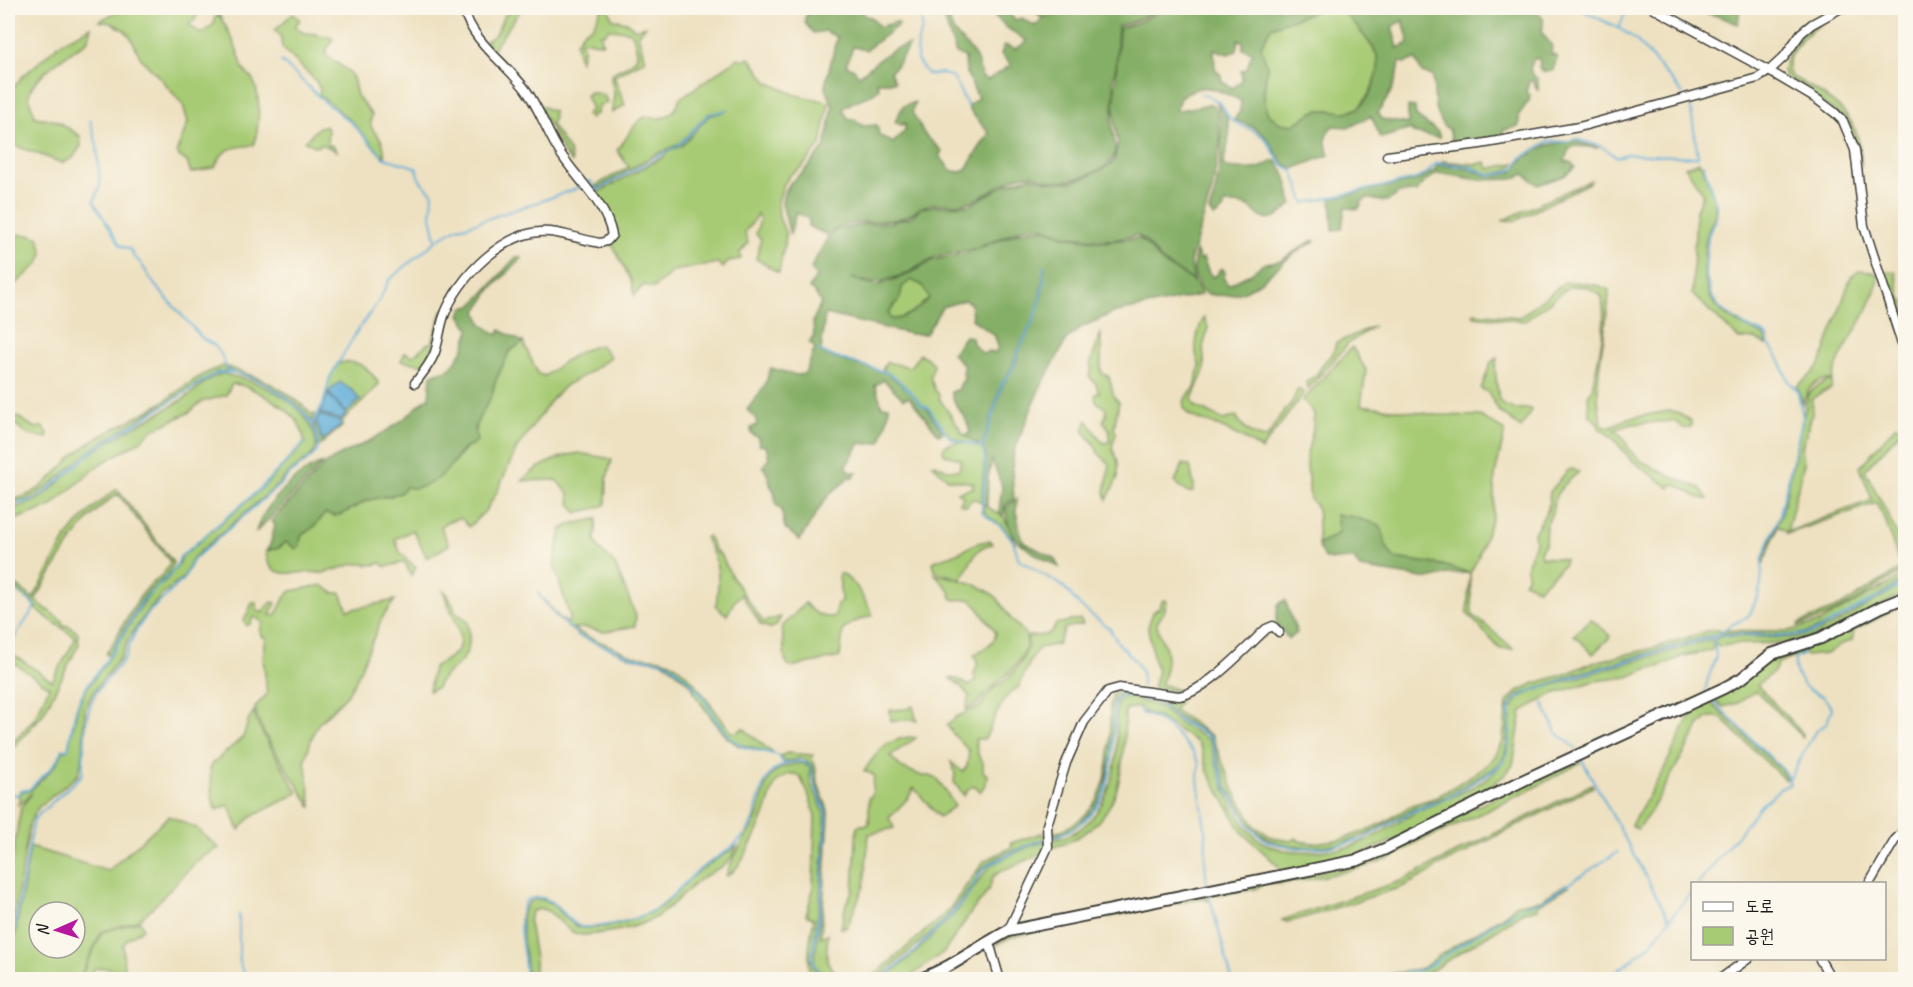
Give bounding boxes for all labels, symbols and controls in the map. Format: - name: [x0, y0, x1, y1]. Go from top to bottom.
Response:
- legend: [1691, 882, 1886, 960]
- text: 도로: [1745, 895, 1774, 917]
- north arrow: [27, 900, 87, 960]
- text: N: [33, 922, 53, 936]
- text: 공원: [1745, 925, 1774, 947]

